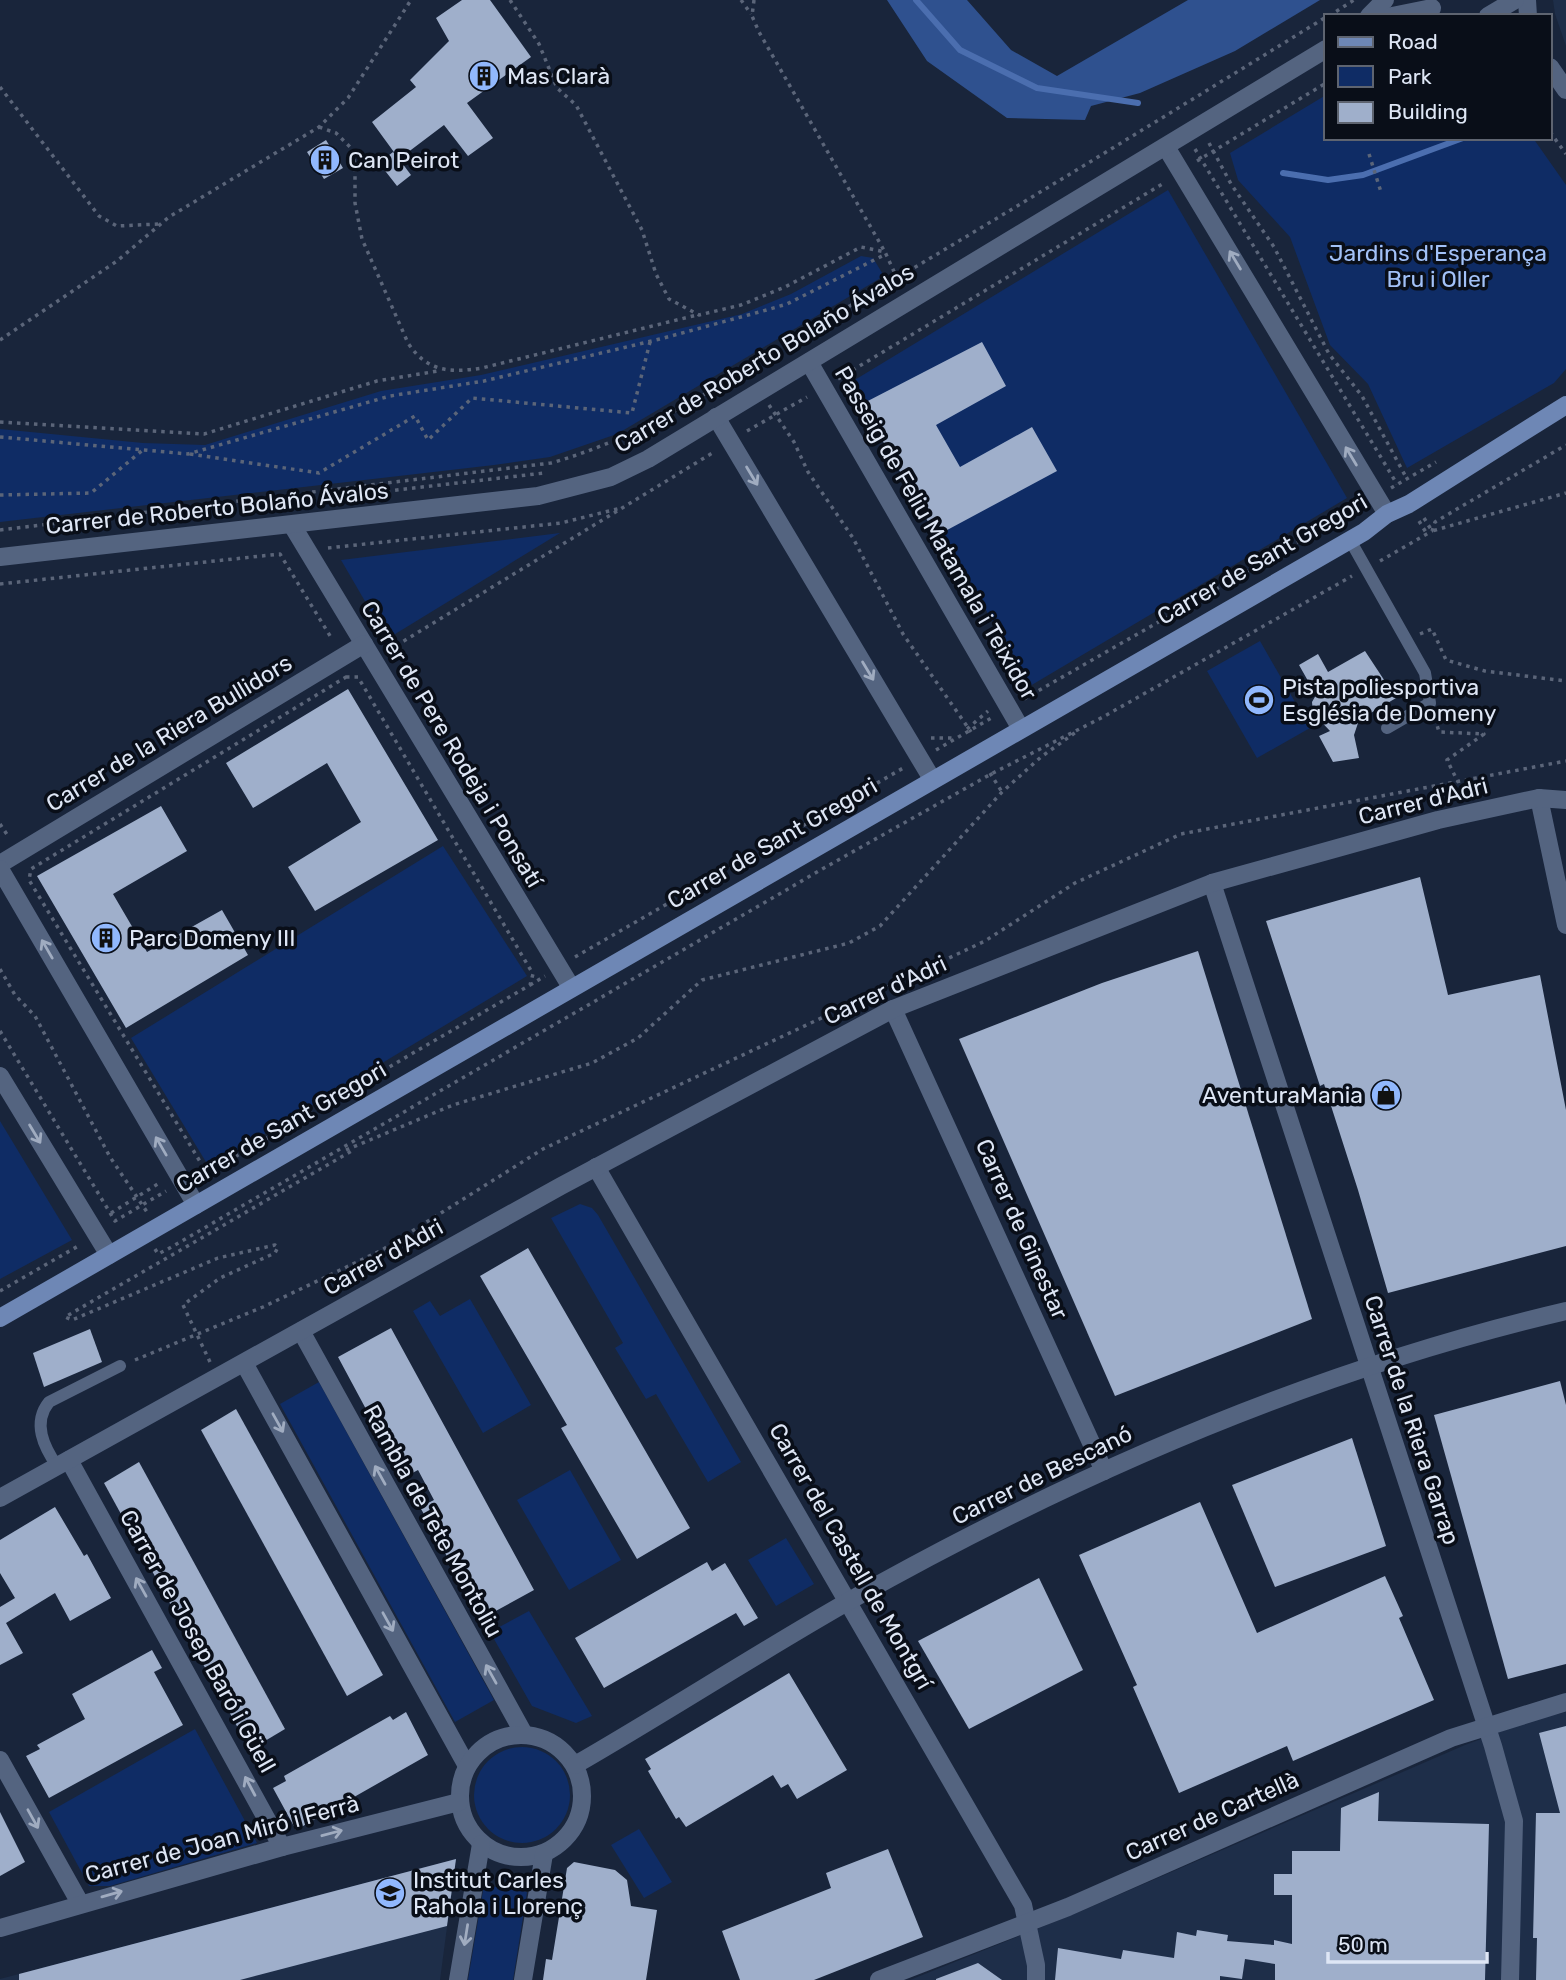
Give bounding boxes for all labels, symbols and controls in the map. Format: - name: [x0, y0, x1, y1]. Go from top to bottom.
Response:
- legend: [1324, 14, 1552, 140]
- text: Road: [1388, 29, 1438, 54]
- building icon: Mas Clarà: [467, 59, 501, 93]
- place label: Mas Clarà: [507, 62, 610, 90]
- text: Park: [1388, 64, 1432, 89]
- text: Building: [1388, 99, 1468, 124]
- building icon: Can Peirot: [308, 143, 342, 177]
- place label: Can Peirot: [348, 146, 459, 174]
- park label: Jardins d'Esperança Bru i Oller: [1329, 239, 1547, 293]
- one-way arrow: [1228, 250, 1242, 270]
- street label: Carrer de Roberto Bolaño Ávalos: [609, 257, 919, 459]
- street label: Passeig de Feliu Matamala i Teixidor: [829, 361, 1043, 705]
- one-way arrow: [1344, 446, 1358, 466]
- one-way arrow: [745, 465, 759, 485]
- street label: Carrer de Roberto Bolaño Ávalos: [44, 476, 390, 540]
- street label: Carrer de Sant Gregori: [1152, 487, 1372, 631]
- street label: Carrer de Pere Rodeja i Ponsatí: [355, 596, 550, 894]
- street label: Carrer de la Riera Bullidors: [41, 648, 297, 818]
- one-way arrow: [862, 660, 876, 680]
- place label: Pista poliesportiva Església de Domeny: [1282, 673, 1497, 727]
- sports icon: Pista poliesportiva Església de Domeny: [1242, 683, 1276, 717]
- street label: Carrer de Sant Gregori: [662, 771, 882, 915]
- street label: Carrer d'Adri: [1355, 771, 1491, 831]
- building icon: Parc Domeny III: [89, 921, 123, 955]
- place label: Parc Domeny III: [129, 924, 296, 952]
- one-way arrow: [40, 940, 54, 960]
- street label: Carrer d'Adri: [819, 949, 951, 1031]
- street label: Carrer de Sant Gregori: [171, 1055, 391, 1199]
- shop icon: AventuraMania: [1369, 1078, 1403, 1112]
- place label: AventuraMania: [1202, 1081, 1363, 1109]
- one-way arrow: [29, 1124, 43, 1144]
- street label: Carrer de Ginestar: [970, 1135, 1074, 1324]
- one-way arrow: [154, 1136, 168, 1156]
- street label: Carrer d'Adri: [318, 1213, 448, 1301]
- street label: Carrer de la Riera Garrap: [1358, 1292, 1466, 1548]
- street label: Rambla de Tete Montoliu: [357, 1400, 509, 1642]
- one-way arrow: [272, 1412, 285, 1433]
- street label: Carrer del Castell de Montgrí: [763, 1418, 940, 1695]
- street label: Carrer de Bescanó: [947, 1419, 1137, 1531]
- one-way arrow: [373, 1466, 387, 1486]
- street label: Carrer de Josep Baró i Güell: [114, 1505, 282, 1777]
- one-way arrow: [133, 1577, 147, 1598]
- one-way arrow: [382, 1611, 395, 1632]
- one-way arrow: [484, 1665, 498, 1685]
- street label: Carrer de Cartellà: [1121, 1765, 1303, 1867]
- one-way arrow: [243, 1777, 257, 1797]
- street label: Carrer de Joan Miró i Ferrà: [82, 1789, 362, 1889]
- one-way arrow: [26, 1809, 40, 1829]
- one-way arrow: [320, 1826, 342, 1839]
- place label: Institut Carles Rahola i Llorenç: [413, 1866, 583, 1920]
- school or university icon: Institut Carles Rahola i Llorenç: [373, 1876, 407, 1910]
- one-way arrow: [101, 1887, 123, 1900]
- scale bar: [1328, 1920, 1487, 1964]
- one-way arrow: [459, 1923, 472, 1946]
- text: 50 m: [1338, 1932, 1388, 1957]

